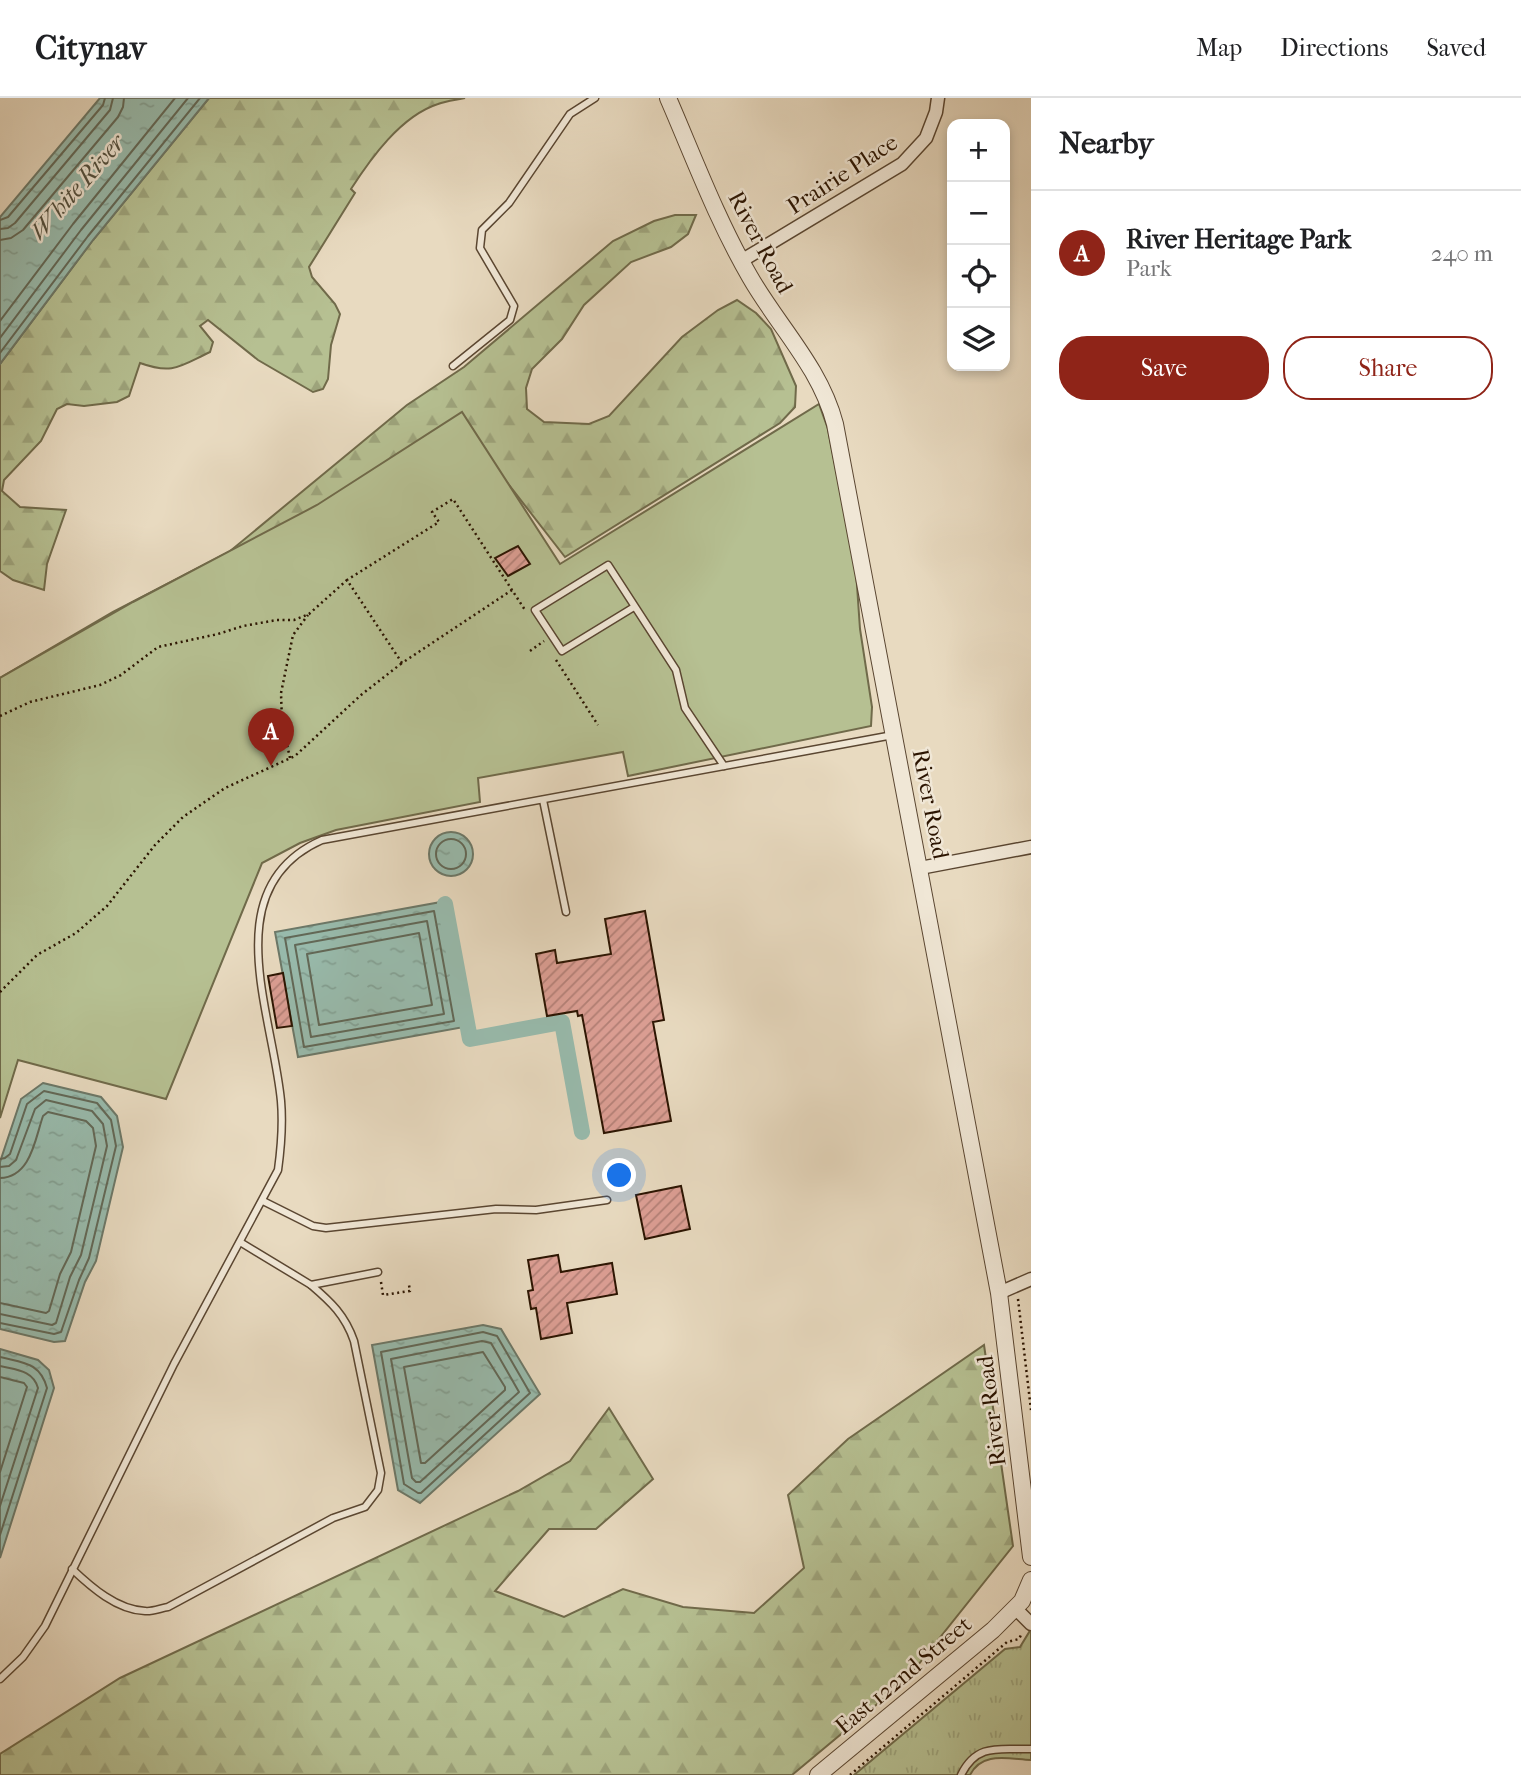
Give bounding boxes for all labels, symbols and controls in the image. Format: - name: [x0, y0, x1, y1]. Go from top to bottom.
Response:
- text: Citynav: [35, 29, 146, 68]
- text: Map: [1196, 34, 1242, 62]
- text: Directions: [1280, 34, 1388, 62]
- text: Saved: [1426, 34, 1486, 62]
- map controls: [947, 119, 1010, 371]
- button: +: [947, 119, 1010, 182]
- text: Nearby: [1059, 126, 1154, 161]
- water label: White River: [24, 127, 132, 245]
- street label: Prairie Place: [782, 129, 903, 220]
- button: −: [947, 182, 1010, 245]
- street label: River Road: [722, 187, 799, 298]
- text: River Heritage Park: [1126, 224, 1351, 255]
- text: A: [1075, 240, 1089, 267]
- text: 240 m: [1431, 240, 1493, 267]
- button: locate: [947, 245, 1010, 308]
- text: Park: [1126, 255, 1172, 282]
- button: layers: [947, 308, 1010, 371]
- button: Save: [1059, 336, 1269, 400]
- button: Share: [1283, 336, 1493, 400]
- pin: A: [248, 708, 294, 766]
- street label: River Road: [907, 747, 954, 862]
- your location: [602, 1158, 636, 1192]
- street label: River Road: [971, 1354, 1012, 1468]
- street label: East 122nd Street: [830, 1611, 977, 1740]

